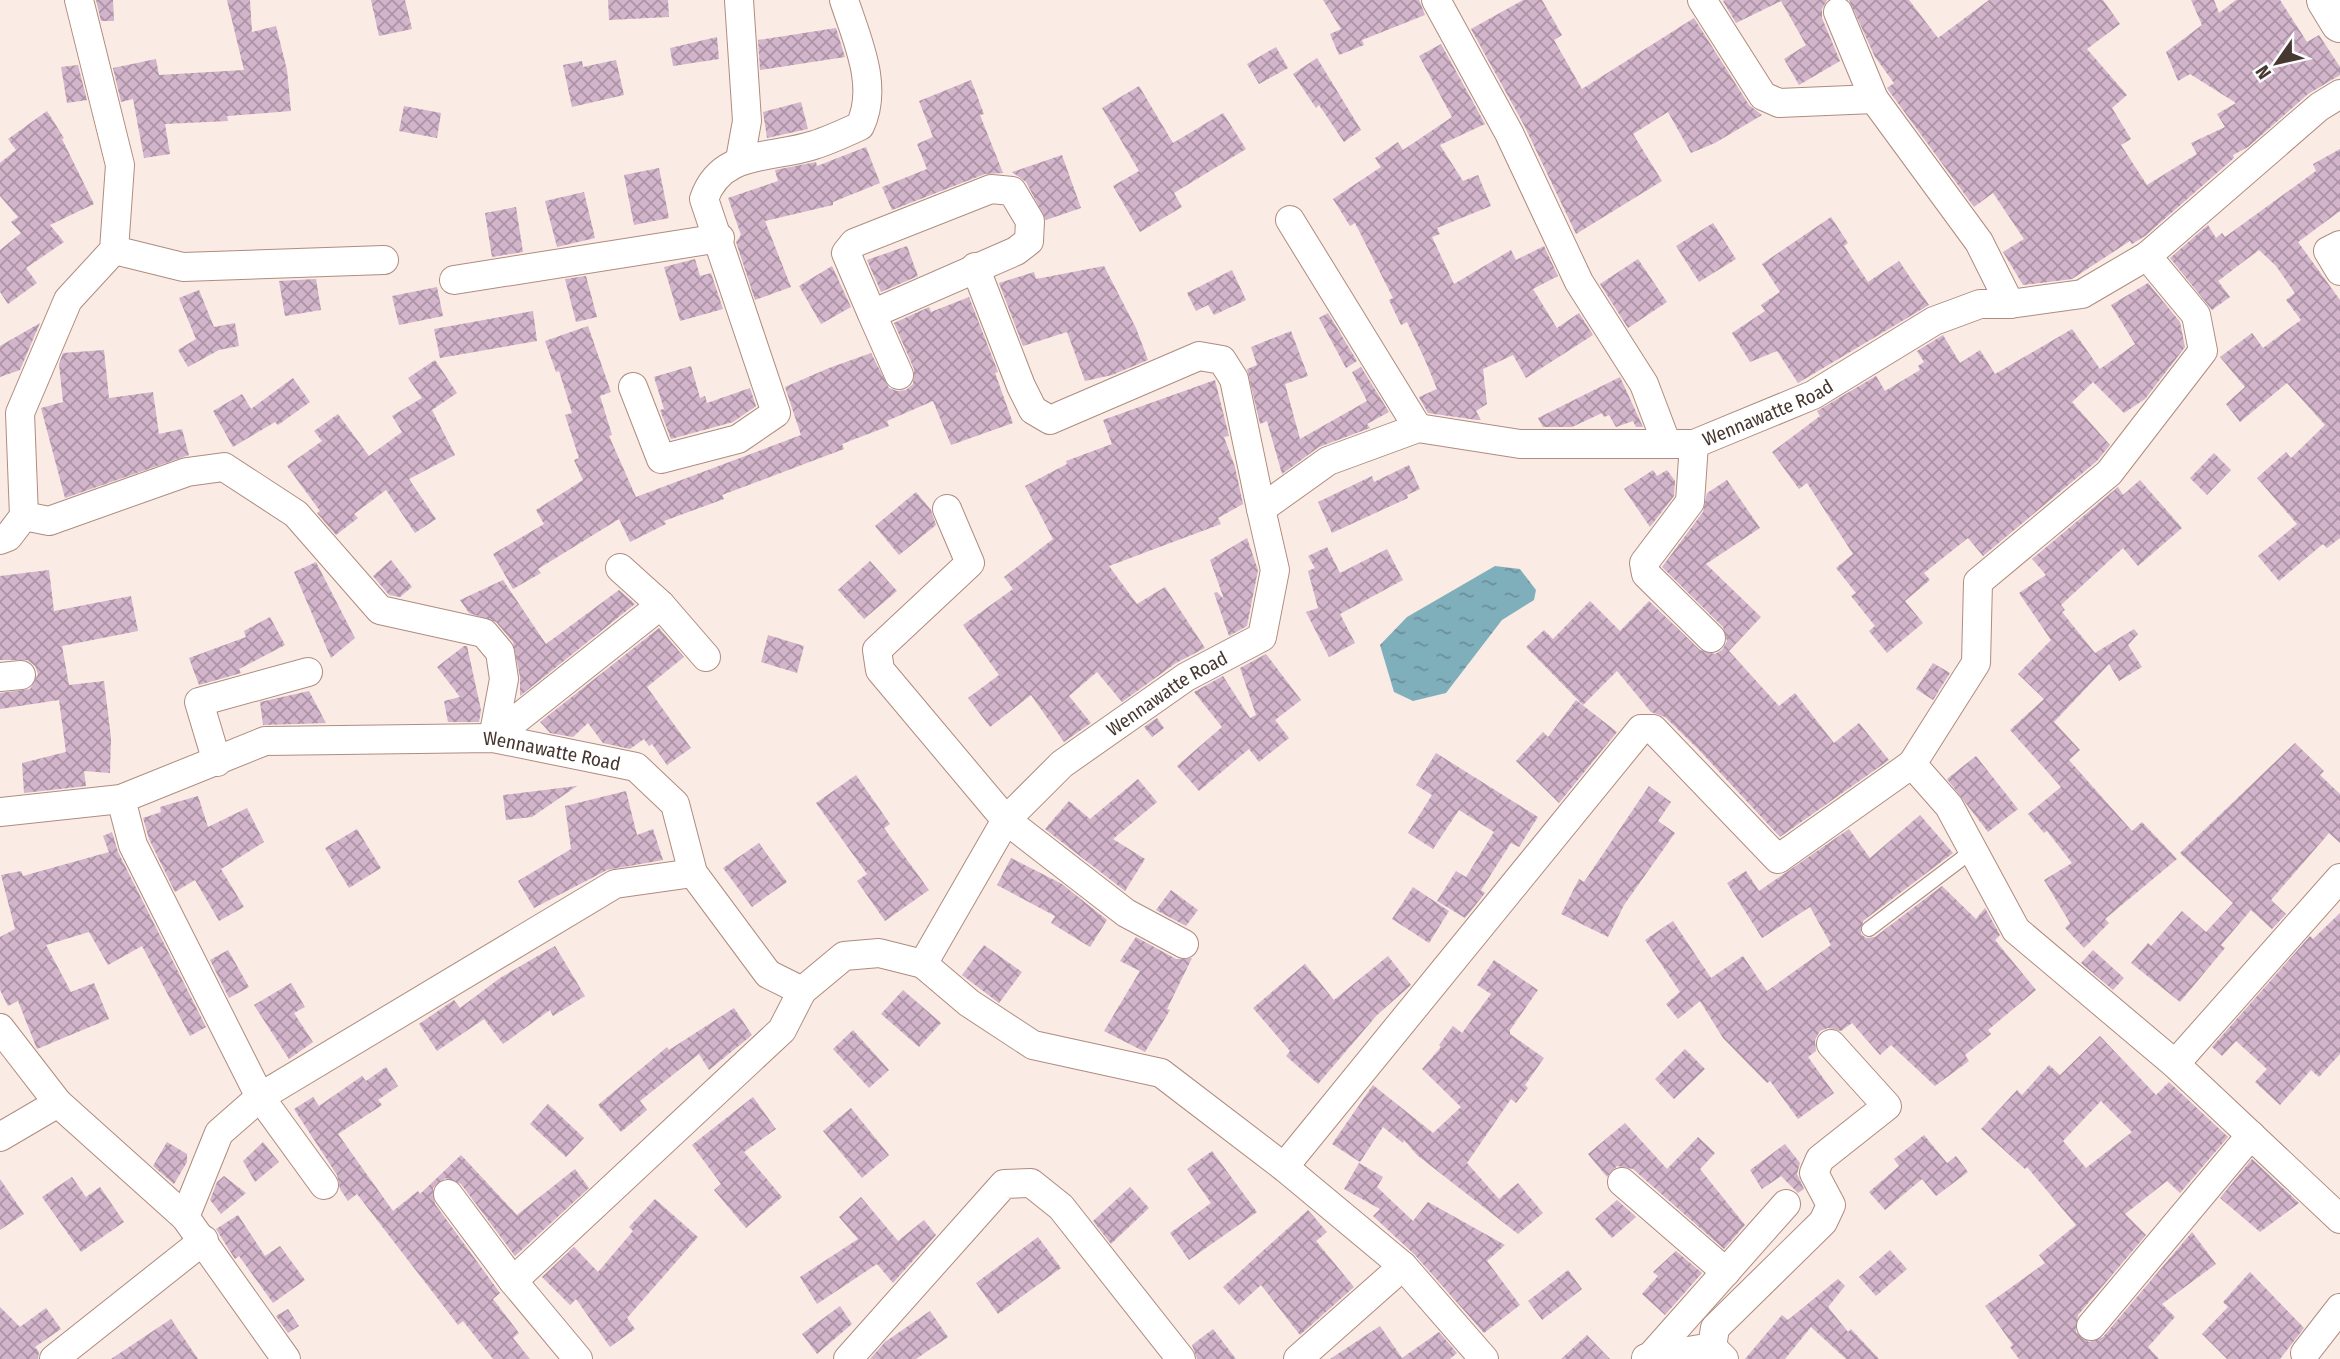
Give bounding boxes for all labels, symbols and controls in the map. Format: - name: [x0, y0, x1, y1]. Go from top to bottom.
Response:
- north arrow: [2242, 28, 2312, 98]
- text: N: [2251, 61, 2276, 83]
- street label: Wennawatte Road: [1699, 375, 1837, 451]
- street label: Wennawatte Road: [1102, 646, 1231, 741]
- street label: Wennawatte Road: [483, 727, 622, 776]

